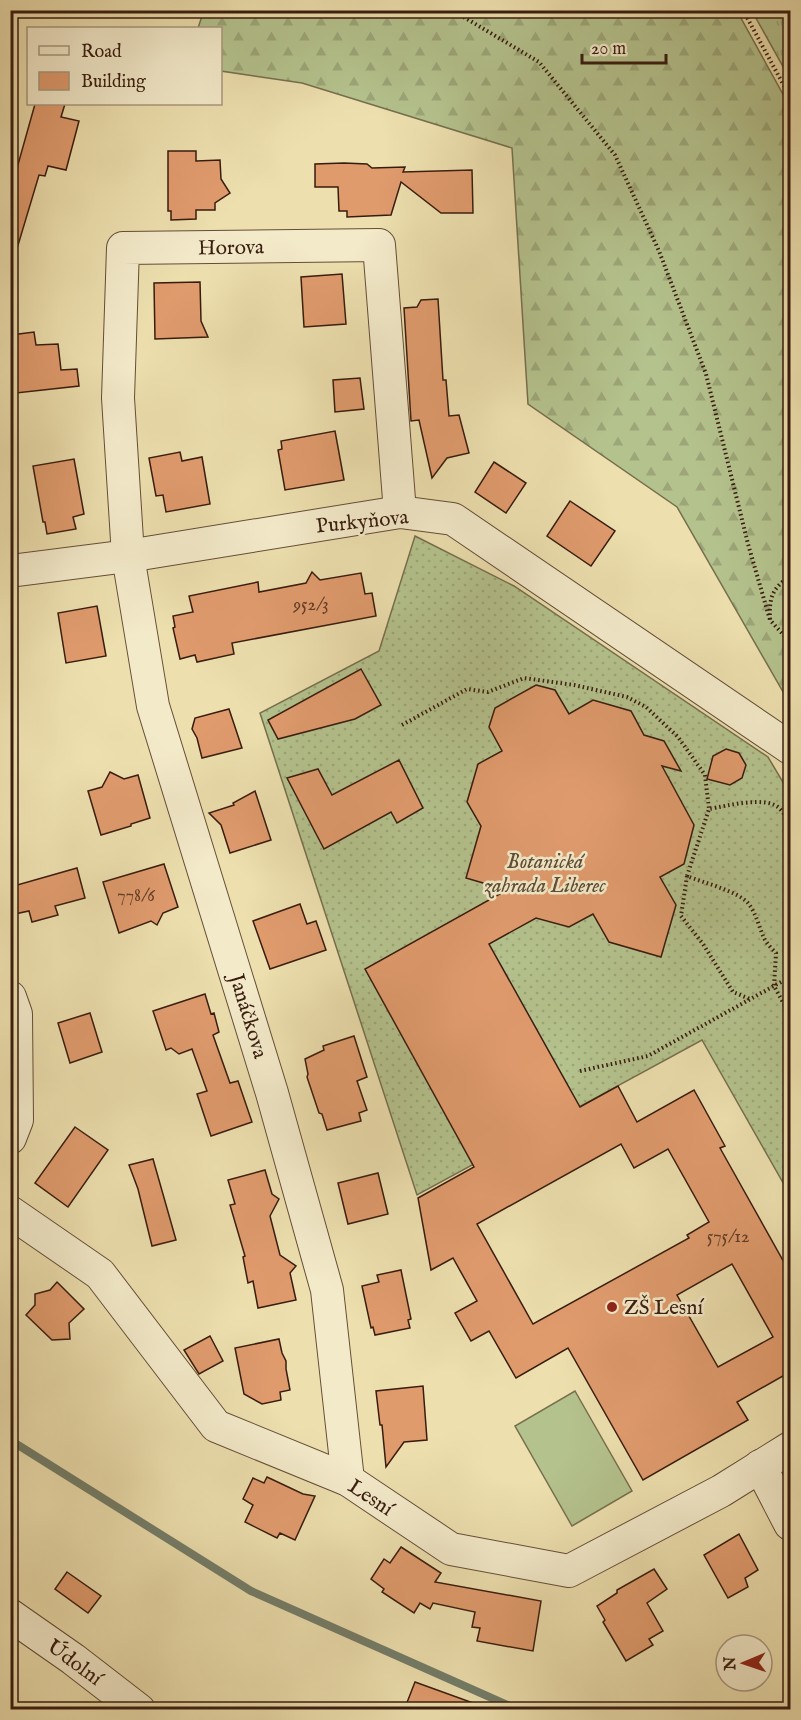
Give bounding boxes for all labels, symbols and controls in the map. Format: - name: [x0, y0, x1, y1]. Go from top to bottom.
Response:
- legend: [27, 27, 222, 105]
- scale bar: [582, 27, 666, 65]
- text: 20 m: [591, 38, 626, 61]
- text: Road: [81, 41, 122, 64]
- text: Building: [81, 71, 146, 94]
- street label: Horova: [198, 234, 265, 263]
- street label: Purkyňova: [315, 504, 411, 541]
- house number: 952/3: [292, 594, 329, 617]
- park label: Botanická zahrada Liberec: [484, 849, 606, 900]
- house number: 778/6: [117, 885, 155, 908]
- street label: Janáčkova: [221, 969, 273, 1063]
- house number: 575/12: [707, 1226, 749, 1249]
- place label: ZŠ Lesní: [624, 1294, 704, 1322]
- marker: ZŠ Lesní: [605, 1300, 619, 1314]
- street label: Lesní: [342, 1474, 399, 1524]
- north arrow: [714, 1633, 774, 1693]
- street label: Údolní: [41, 1634, 108, 1693]
- text: N: [721, 1656, 741, 1672]

